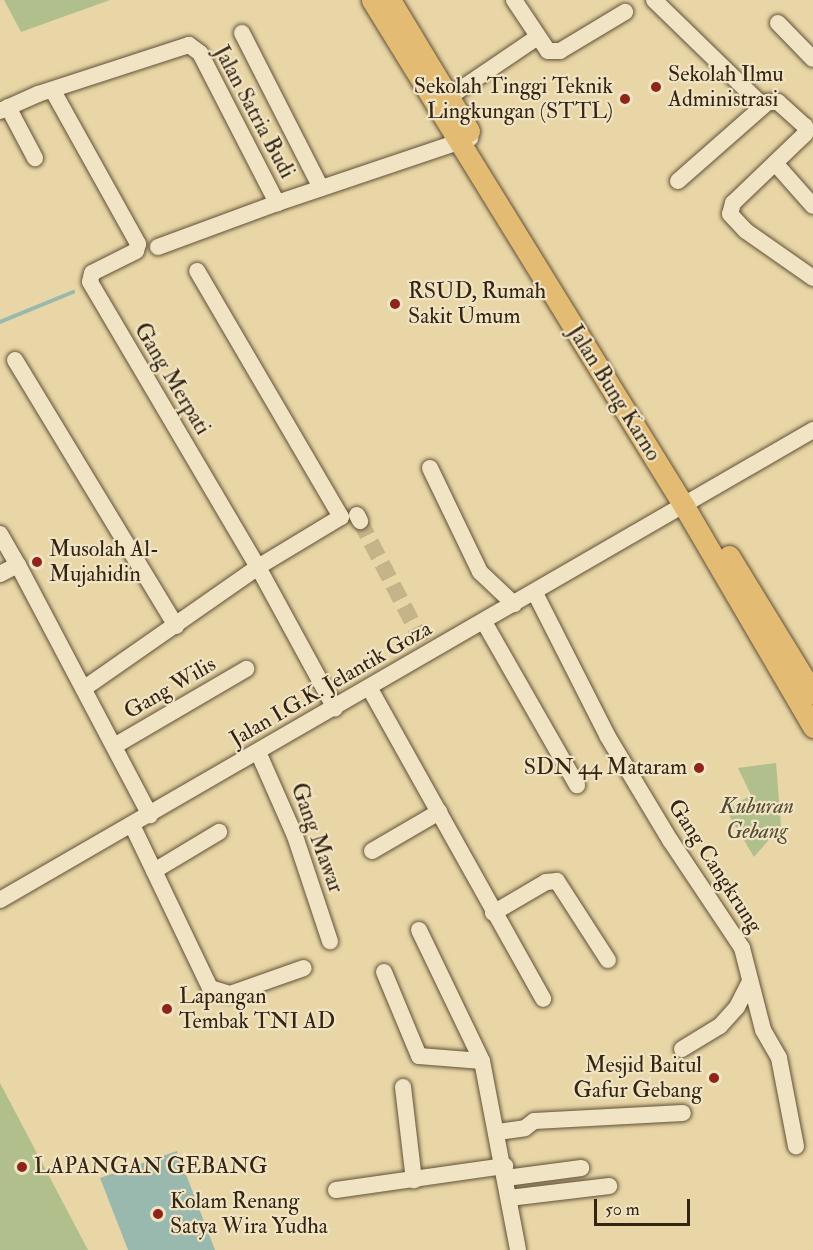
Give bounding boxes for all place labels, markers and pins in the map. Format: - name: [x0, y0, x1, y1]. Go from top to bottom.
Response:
- place label: Sekolah Ilmu Administrasi: [668, 61, 784, 112]
- place label: Sekolah Tinggi Teknik Lingkungan (STTL): [414, 73, 613, 124]
- marker: Sekolah Ilmu Administrasi: [649, 80, 663, 94]
- marker: Sekolah Tinggi Teknik Lingkungan (STTL): [618, 92, 632, 106]
- place label: RSUD, Rumah Sakit Umum: [408, 278, 546, 330]
- marker: RSUD, Rumah Sakit Umum: [386, 295, 404, 313]
- place label: Musolah Al- Mujahidin: [49, 536, 159, 588]
- marker: Musolah Al- Mujahidin: [30, 555, 44, 569]
- place label: SDN 44 Mataram: [524, 755, 687, 781]
- marker: SDN 44 Mataram: [692, 761, 706, 775]
- place label: Lapangan Tembak TNI AD: [179, 983, 335, 1034]
- marker: Lapangan Tembak TNI AD: [160, 1002, 174, 1016]
- place label: Mesjid Baitul Gafur Gebang: [573, 1052, 702, 1104]
- marker: Mesjid Baitul Gafur Gebang: [707, 1071, 721, 1085]
- place label: LAPANGAN GEBANG: [34, 1154, 267, 1180]
- marker: LAPANGAN GEBANG: [15, 1160, 29, 1174]
- place label: Kolam Renang Satya Wira Yudha: [170, 1188, 328, 1240]
- marker: Kolam Renang Satya Wira Yudha: [151, 1207, 165, 1221]

